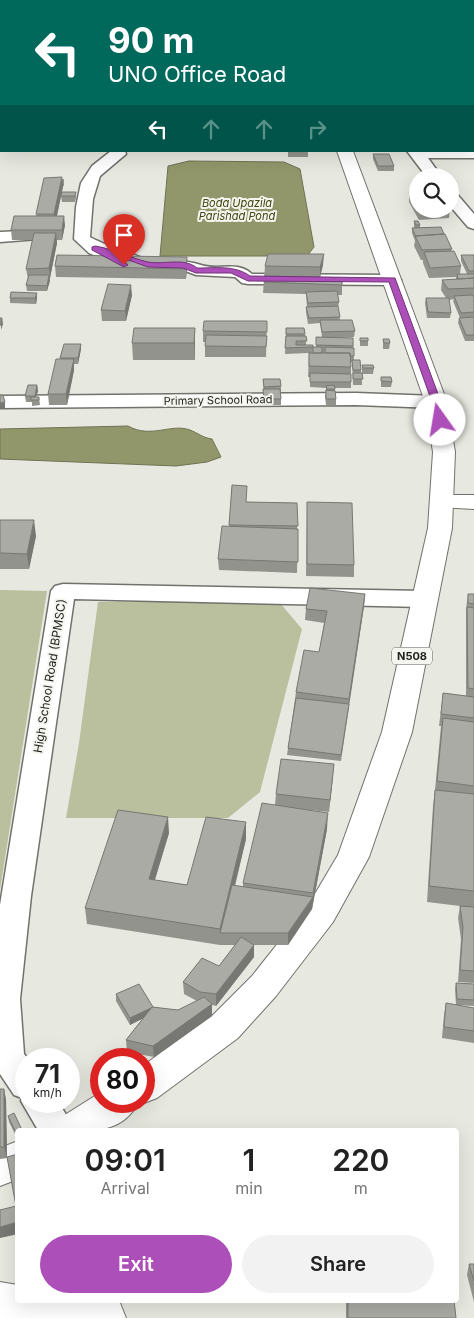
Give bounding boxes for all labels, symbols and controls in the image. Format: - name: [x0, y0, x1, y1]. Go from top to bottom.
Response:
- text: 90 m: [108, 19, 195, 61]
- icon: left: [25, 20, 90, 85]
- text: UNO Office Road: [108, 61, 286, 87]
- icon: left: [144, 115, 172, 143]
- icon: ahead: [197, 115, 225, 143]
- icon: ahead: [250, 115, 278, 143]
- icon: right: [303, 115, 331, 143]
- map controls: [409, 168, 459, 218]
- button: search: [409, 168, 459, 218]
- water label: Boda Upazila Parishad Pond: [199, 196, 275, 223]
- pin: [103, 214, 145, 265]
- icon: arrive: [110, 221, 138, 249]
- street label: Primary School Road: [164, 392, 272, 408]
- position arrow: [413, 393, 465, 445]
- street label: High School Road (BPMSC): [30, 598, 69, 754]
- road number: N508: [392, 648, 432, 664]
- speed limit sign: 80: [90, 1048, 155, 1113]
- text: 71: [35, 1059, 60, 1089]
- text: km/h: [33, 1085, 62, 1100]
- text: 09:01: [85, 1142, 166, 1178]
- text: 1: [243, 1142, 255, 1178]
- text: 220: [332, 1142, 389, 1178]
- text: Arrival: [101, 1178, 150, 1198]
- text: min: [235, 1178, 263, 1198]
- text: m: [354, 1178, 368, 1198]
- button: Exit: [40, 1235, 232, 1293]
- button: Share: [242, 1235, 434, 1293]

